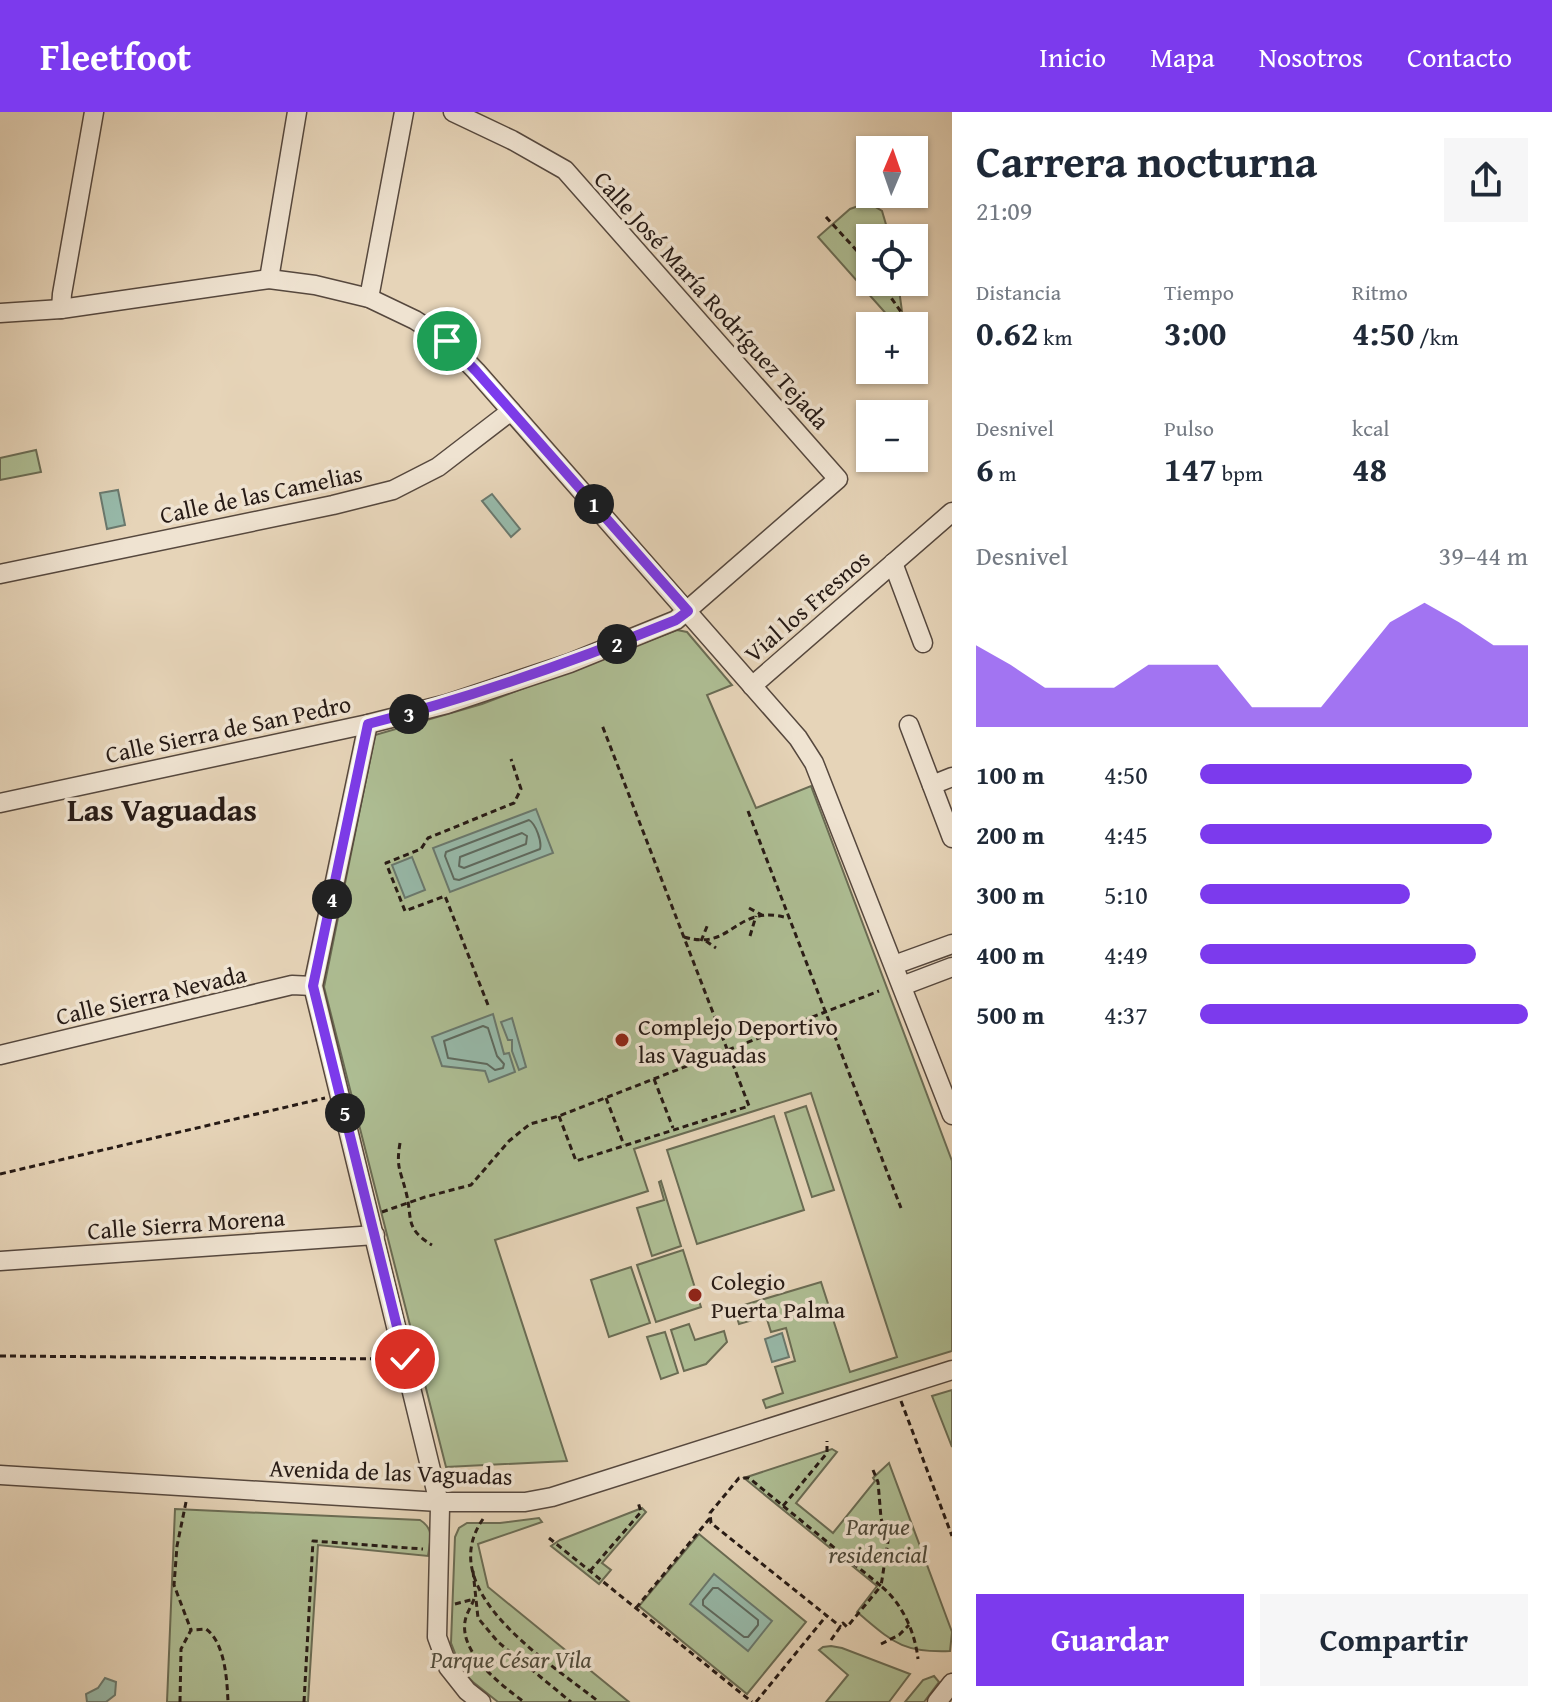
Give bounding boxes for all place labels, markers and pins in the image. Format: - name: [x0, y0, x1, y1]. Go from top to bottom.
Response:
- pin: [413, 307, 481, 375]
- pin: 1: [574, 484, 614, 524]
- pin: 2: [597, 624, 637, 664]
- pin: 3: [389, 694, 429, 734]
- pin: 4: [312, 879, 352, 919]
- place label: Complejo Deportivo las Vaguadas: [638, 1009, 838, 1072]
- marker: Complejo Deportivo las Vaguadas: [613, 1031, 631, 1049]
- pin: 5: [325, 1093, 365, 1133]
- place label: Colegio Puerta Palma: [711, 1264, 846, 1327]
- marker: Colegio Puerta Palma: [686, 1286, 704, 1304]
- pin: [371, 1325, 439, 1393]

